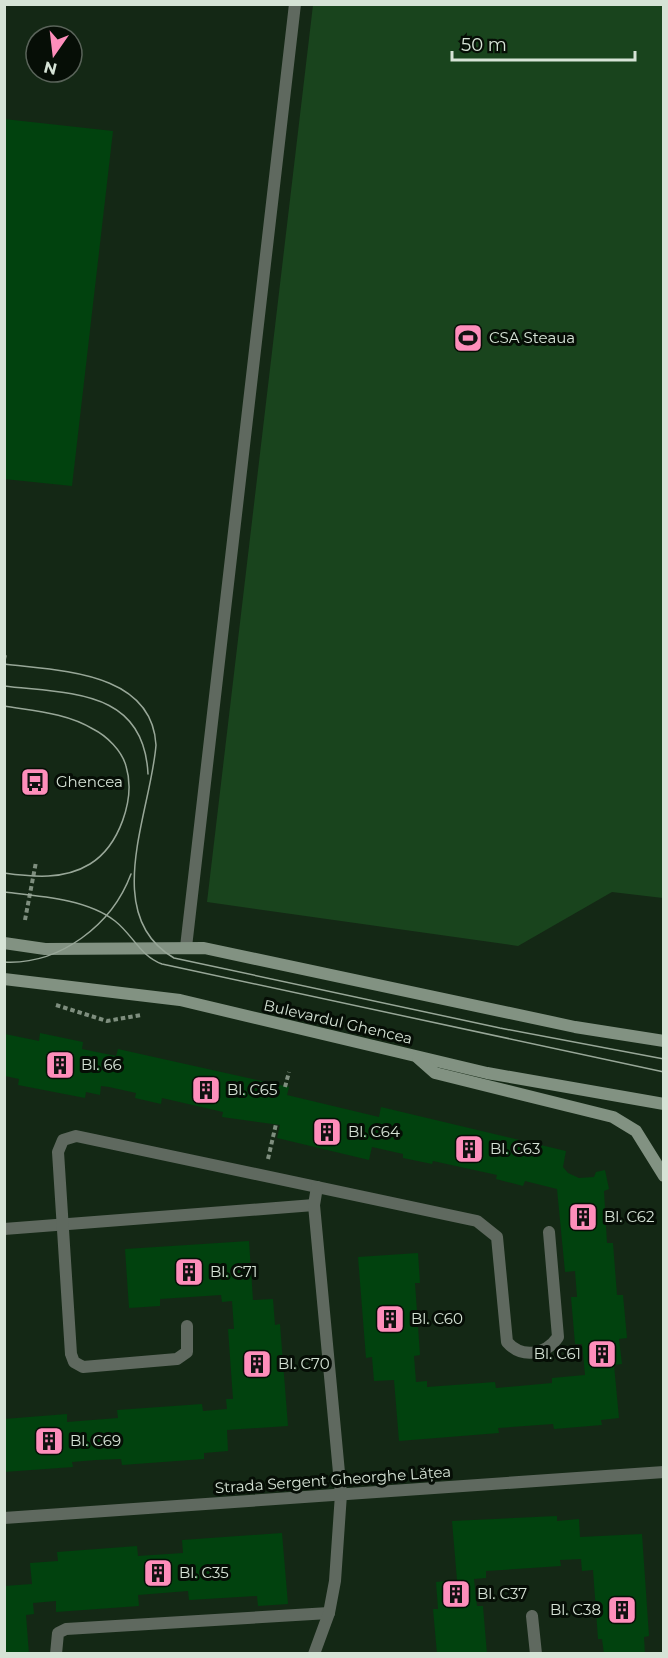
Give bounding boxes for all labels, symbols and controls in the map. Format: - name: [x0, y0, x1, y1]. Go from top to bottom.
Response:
- north arrow: [24, 24, 84, 84]
- scale bar: [452, 24, 635, 62]
- text: 50 m: [461, 34, 507, 56]
- text: N: [42, 57, 59, 79]
- sports icon: CSA Steaua: [452, 322, 484, 354]
- place label: CSA Steaua: [489, 328, 575, 347]
- bus stop icon: Ghencea: [19, 766, 51, 798]
- place label: Ghencea: [56, 772, 123, 791]
- street label: Bulevardul Ghencea: [262, 995, 414, 1048]
- building icon: Bl. 66: [44, 1049, 76, 1081]
- place label: Bl. 66: [81, 1055, 122, 1074]
- building icon: Bl. C65: [190, 1074, 222, 1106]
- place label: Bl. C65: [227, 1080, 277, 1099]
- building icon: Bl. C64: [311, 1116, 343, 1148]
- place label: Bl. C64: [348, 1122, 400, 1141]
- building icon: Bl. C63: [453, 1133, 485, 1165]
- place label: Bl. C63: [490, 1139, 540, 1158]
- building icon: Bl. C62: [567, 1201, 599, 1233]
- place label: Bl. C62: [604, 1207, 654, 1226]
- building icon: Bl. C71: [173, 1256, 205, 1288]
- place label: Bl. C71: [210, 1262, 258, 1281]
- building icon: Bl. C60: [374, 1303, 406, 1335]
- place label: Bl. C60: [411, 1309, 463, 1328]
- building icon: Bl. C61: [586, 1338, 618, 1370]
- place label: Bl. C61: [534, 1344, 581, 1363]
- building icon: Bl. C70: [241, 1348, 273, 1380]
- place label: Bl. C70: [278, 1354, 330, 1373]
- building icon: Bl. C69: [33, 1425, 65, 1457]
- place label: Bl. C69: [70, 1431, 121, 1450]
- street label: Strada Sergent Gheorghe Lățea: [214, 1462, 452, 1498]
- building icon: Bl. C35: [142, 1557, 174, 1589]
- place label: Bl. C35: [179, 1563, 229, 1582]
- building icon: Bl. C37: [440, 1578, 472, 1610]
- place label: Bl. C37: [477, 1584, 527, 1603]
- building icon: Bl. C38: [606, 1594, 638, 1626]
- place label: Bl. C38: [550, 1600, 601, 1619]

